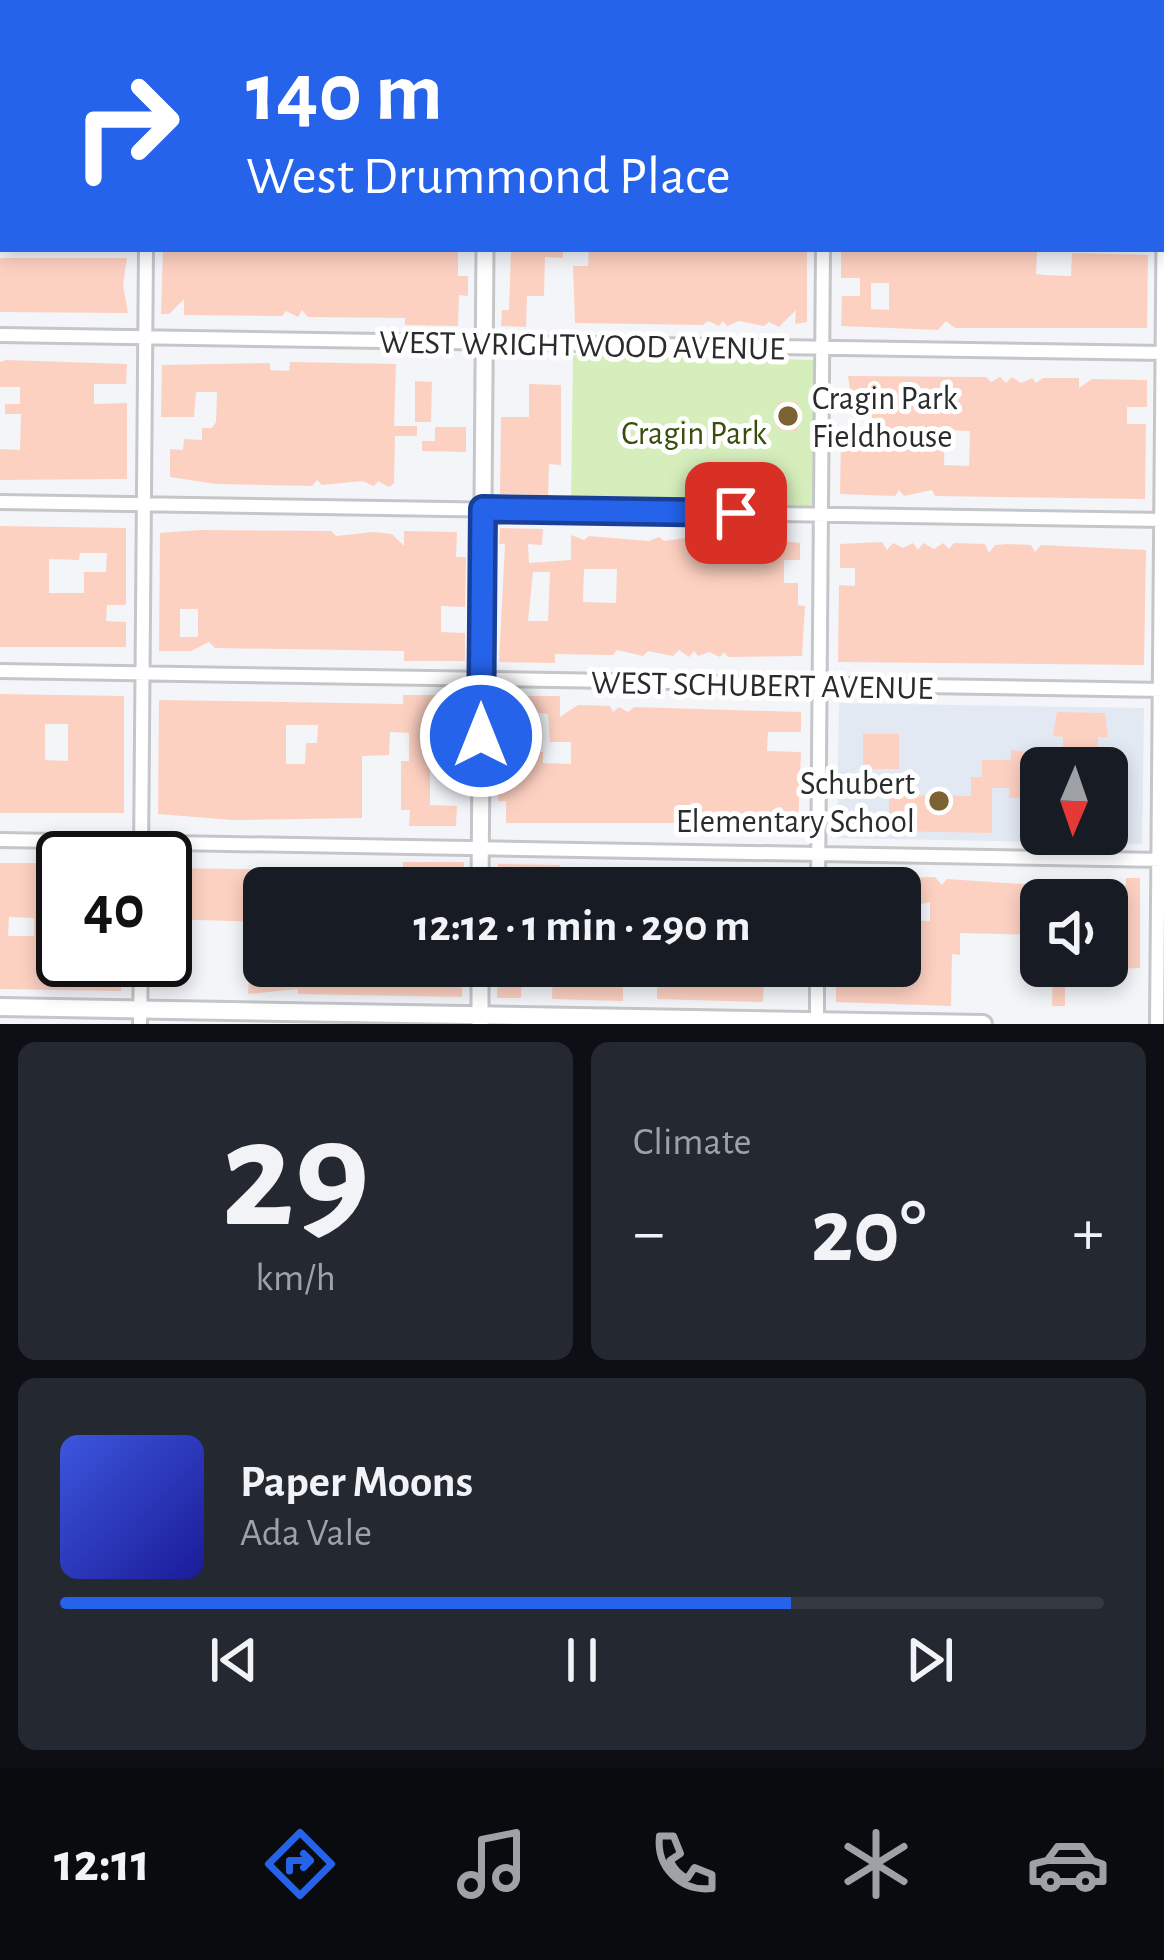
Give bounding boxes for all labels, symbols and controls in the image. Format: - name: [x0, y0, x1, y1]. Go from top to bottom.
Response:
- icon: right: [48, 48, 204, 204]
- text: 140 m: [246, 52, 443, 136]
- text: West Drummond Place: [246, 150, 731, 204]
- street label: WEST WRIGHTWOOD AVENUE: [379, 326, 785, 367]
- place label: Cragin Park Fieldhouse: [812, 383, 958, 454]
- marker: Cragin Park Fieldhouse: [775, 403, 801, 429]
- park label: Cragin Park: [621, 418, 767, 451]
- pin: [685, 462, 787, 564]
- icon: arrive: [703, 480, 769, 546]
- street label: WEST SCHUBERT AVENUE: [591, 667, 933, 706]
- position arrow: [418, 673, 544, 799]
- north arrow: [1020, 747, 1128, 855]
- map controls: [1020, 747, 1128, 987]
- place label: Schubert Elementary School: [676, 768, 915, 839]
- marker: Schubert Elementary School: [926, 788, 952, 814]
- speed limit sign: 40: [36, 831, 192, 987]
- button: sound: [1020, 879, 1128, 987]
- text: 12:12 · 1 min · 290 m: [413, 904, 751, 949]
- text: 29: [221, 1099, 370, 1255]
- text: Climate: [633, 1123, 751, 1162]
- text: 20°: [811, 1188, 926, 1278]
- text: −: [633, 1200, 665, 1266]
- text: +: [1072, 1200, 1104, 1266]
- text: km/h: [255, 1259, 336, 1298]
- text: Paper Moons: [240, 1460, 473, 1505]
- text: Ada Vale: [240, 1514, 372, 1553]
- icon: previous: [201, 1627, 267, 1693]
- icon: pause: [549, 1627, 615, 1693]
- icon: next: [897, 1627, 963, 1693]
- icon: directions: [258, 1822, 342, 1906]
- icon: music: [450, 1822, 534, 1906]
- icon: phone: [642, 1822, 726, 1906]
- icon: climate: [834, 1822, 918, 1906]
- icon: car: [1026, 1822, 1110, 1906]
- text: 12:11: [54, 1837, 150, 1891]

